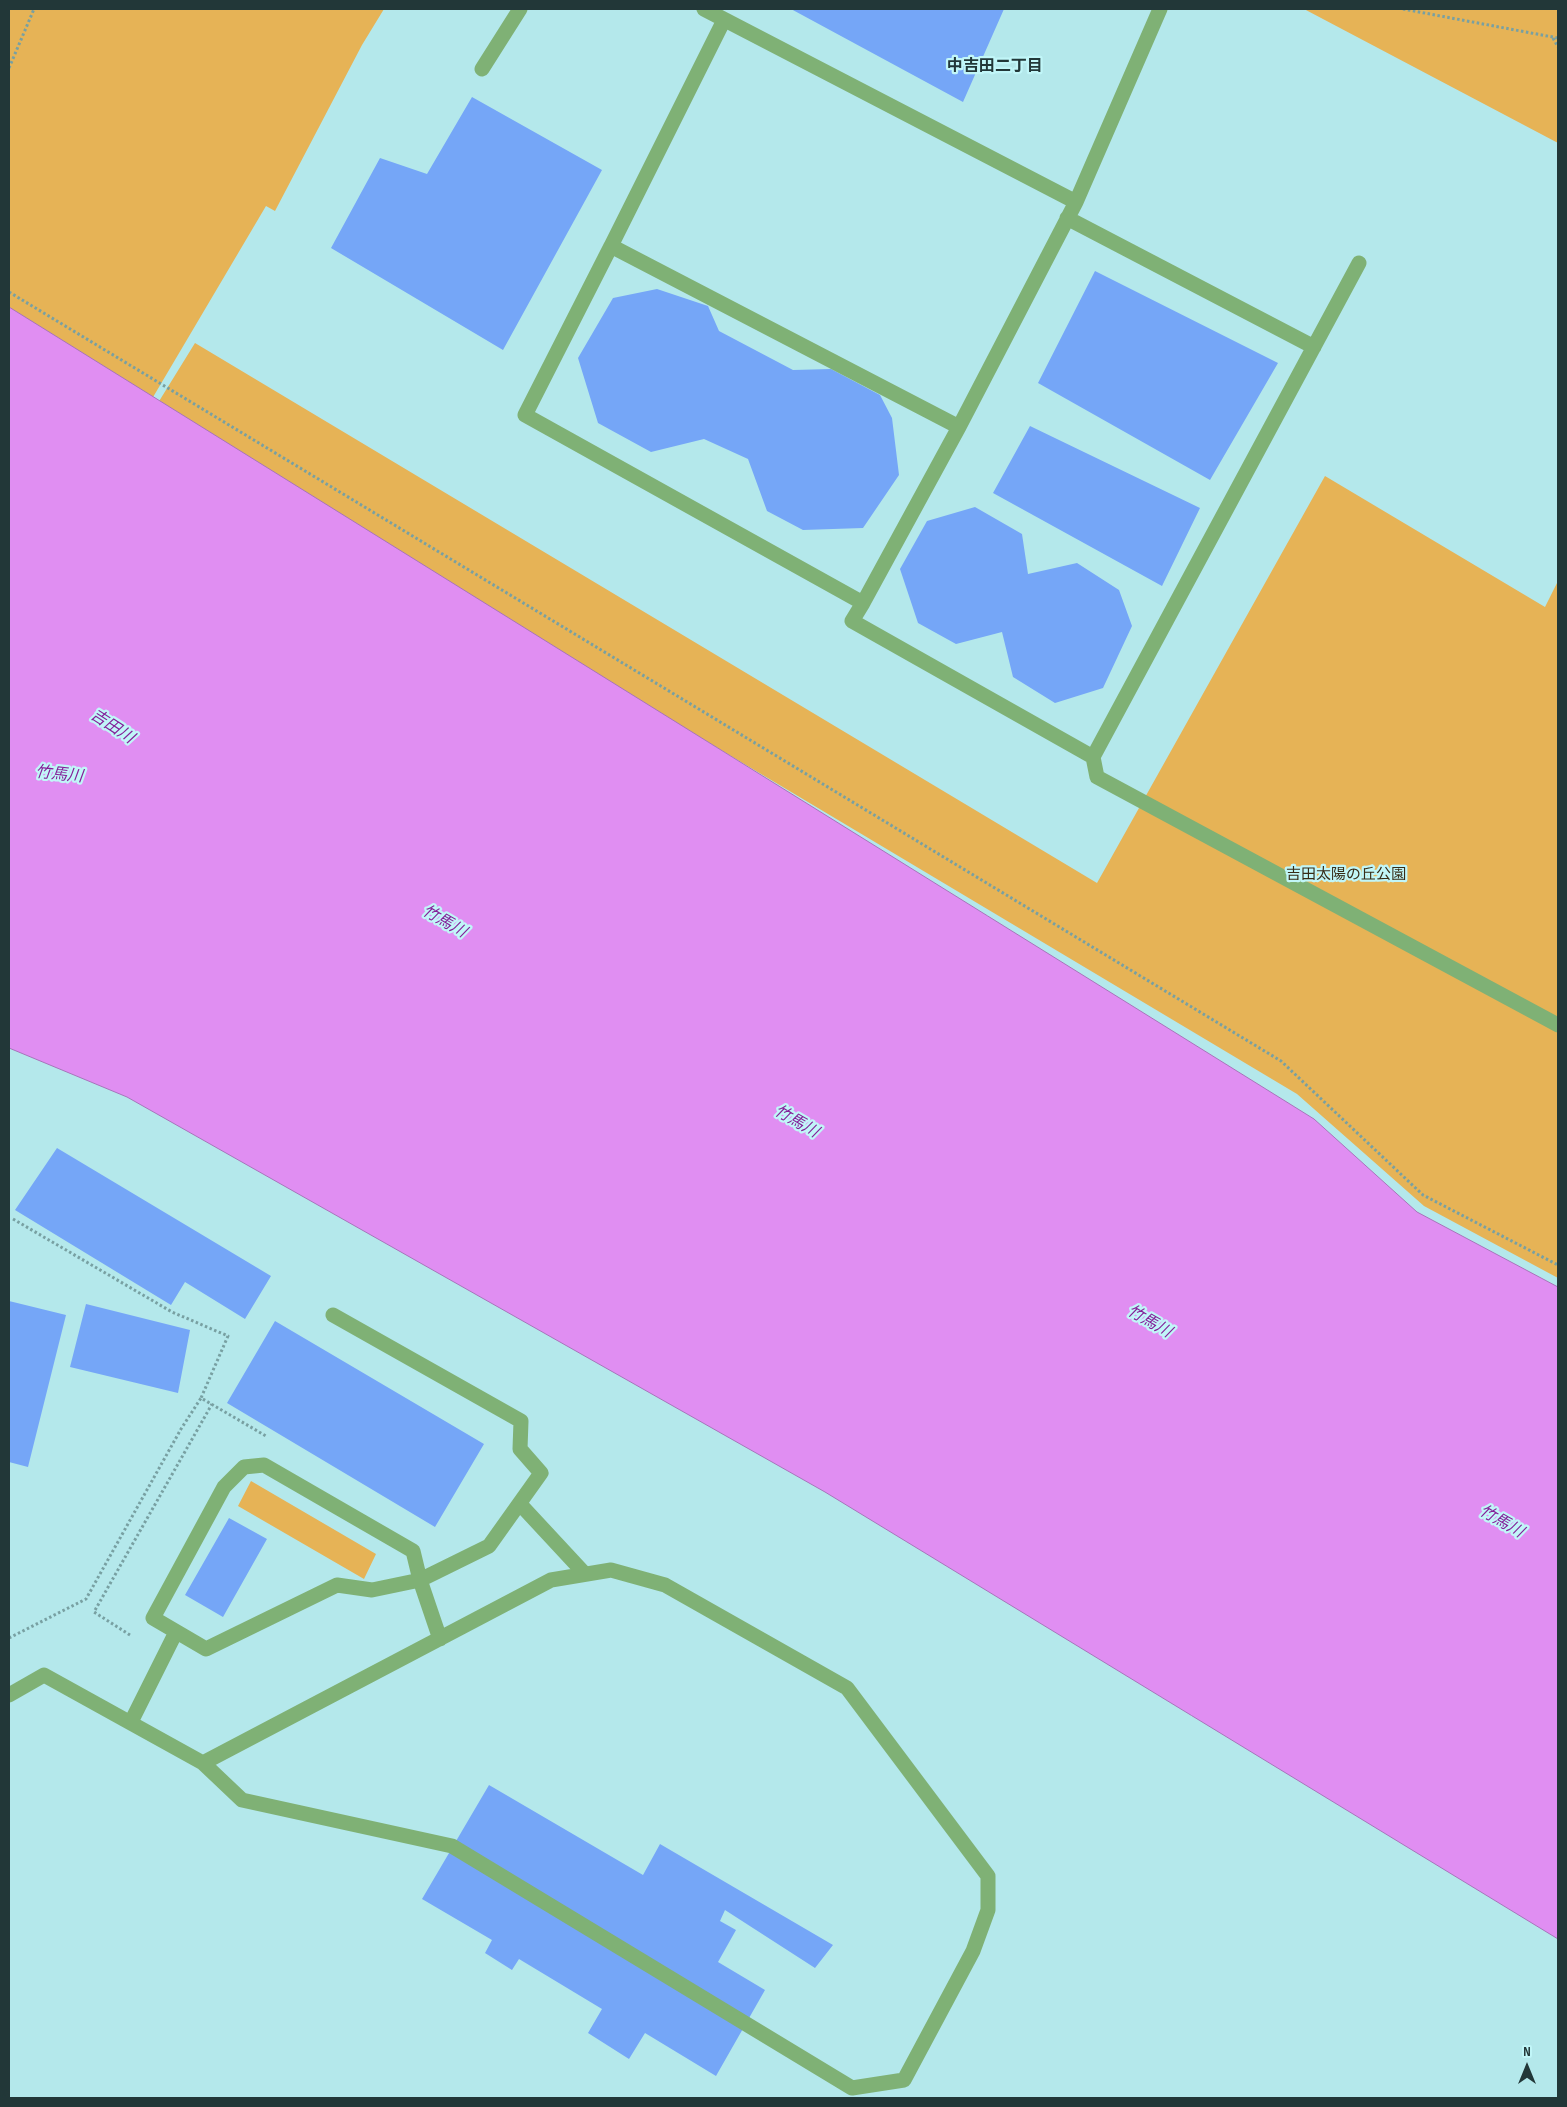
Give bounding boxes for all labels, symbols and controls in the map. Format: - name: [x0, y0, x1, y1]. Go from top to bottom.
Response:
- district label: 中吉田二丁目: [947, 57, 1043, 77]
- water label: 吉田川: [87, 706, 137, 748]
- water label: 竹馬川: [34, 763, 84, 787]
- park label: 吉田太陽の丘公園: [1286, 866, 1406, 884]
- water label: 竹馬川: [418, 902, 470, 942]
- water label: 竹馬川: [770, 1102, 822, 1142]
- water label: 竹馬川: [1123, 1302, 1175, 1342]
- water label: 竹馬川: [1475, 1502, 1527, 1542]
- north arrow: [1502, 2042, 1552, 2092]
- text: N: [1523, 2043, 1531, 2060]

